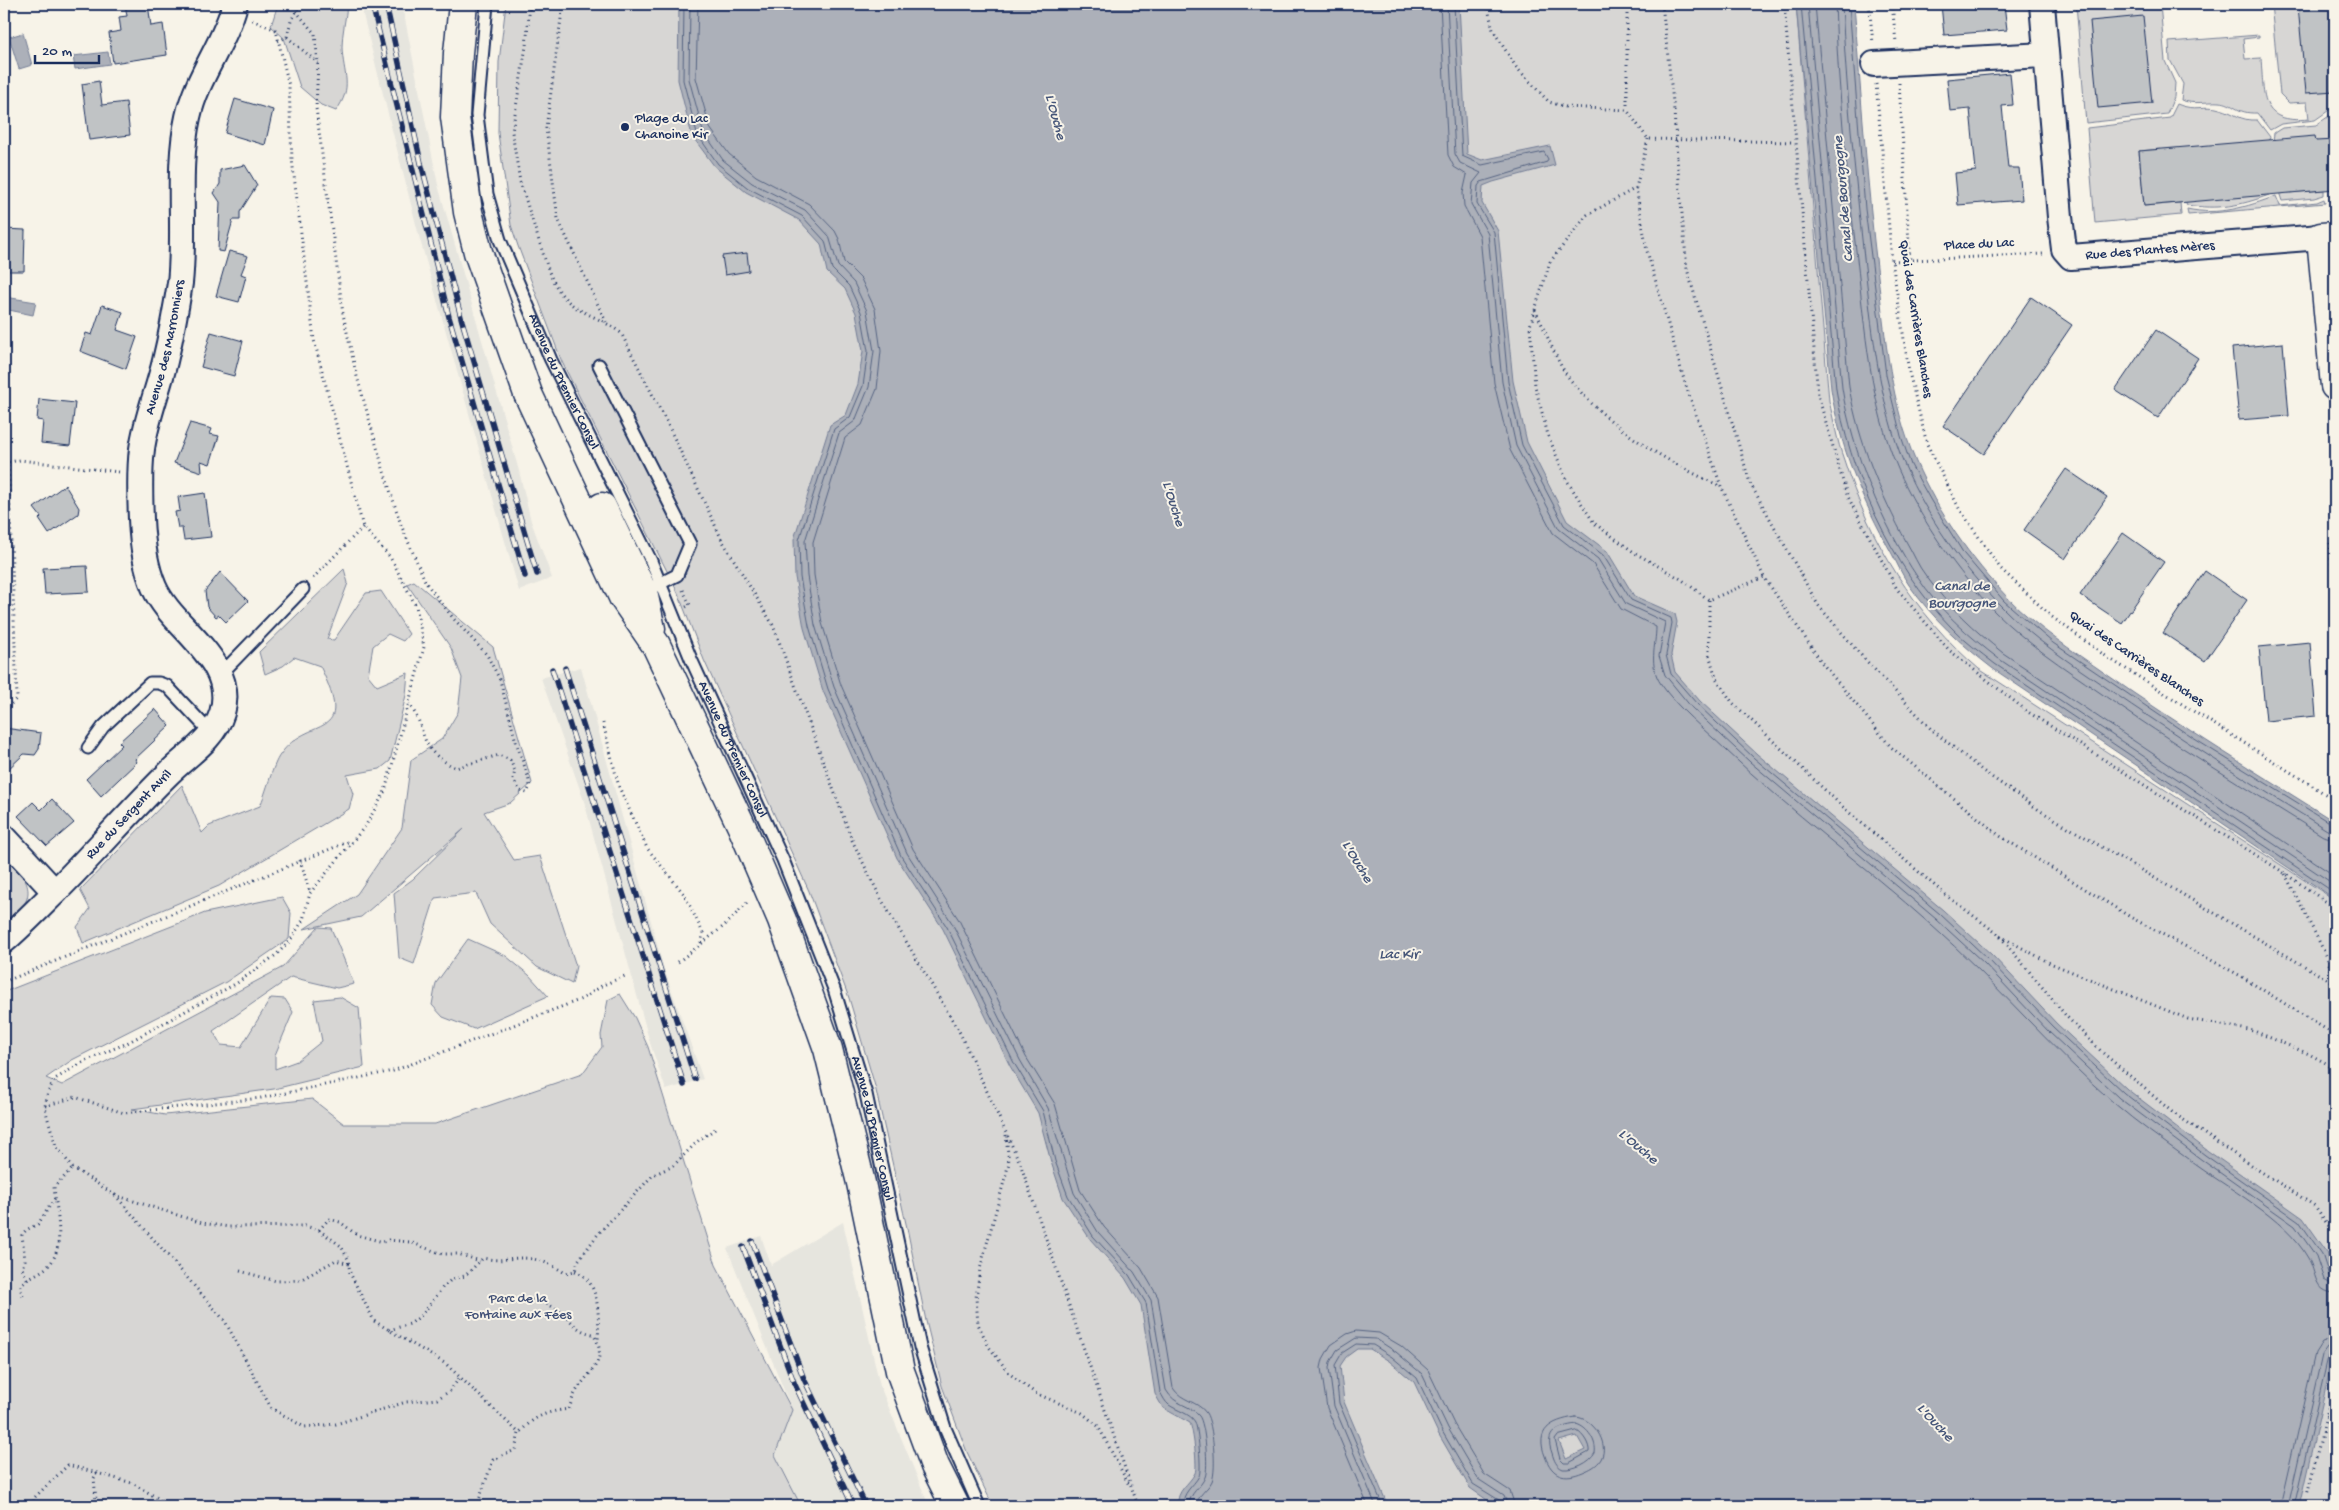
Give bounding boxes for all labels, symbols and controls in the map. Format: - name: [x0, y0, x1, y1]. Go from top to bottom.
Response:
- scale bar: [35, 32, 99, 64]
- text: 20 m: [42, 43, 72, 61]
- water label: L'Ouche: [1040, 92, 1070, 143]
- place label: Plage du Lac Chanoine Kir: [634, 111, 709, 144]
- marker: Plage du Lac Chanoine Kir: [619, 121, 631, 133]
- water label: Canal de Bourgogne: [1829, 134, 1858, 263]
- street label: Place du Lac: [1943, 235, 2015, 255]
- street label: Rue des Plantes Mères: [2085, 237, 2216, 264]
- street label: Quai des Carrières Blanches: [1894, 239, 1936, 400]
- street label: Avenue des Marronniers: [141, 278, 189, 417]
- street label: Avenue du Premier Consul: [524, 311, 603, 452]
- water label: L'Ouche: [1158, 479, 1189, 530]
- water label: Canal de Bourgogne: [1928, 578, 1997, 613]
- street label: Quai des Carrières Blanches: [2065, 607, 2208, 711]
- street label: Avenue du Premier Consul: [694, 678, 771, 820]
- street label: Rue du Sergent Avril: [82, 766, 176, 863]
- water label: L'Ouche: [1337, 838, 1377, 888]
- water label: Lac Kir: [1379, 946, 1421, 964]
- street label: Avenue du Premier Consul: [846, 1054, 897, 1202]
- water label: L'Ouche: [1614, 1125, 1662, 1170]
- park label: Parc de la Fontaine aux Fées: [464, 1291, 572, 1324]
- water label: L'Ouche: [1913, 1400, 1958, 1447]

